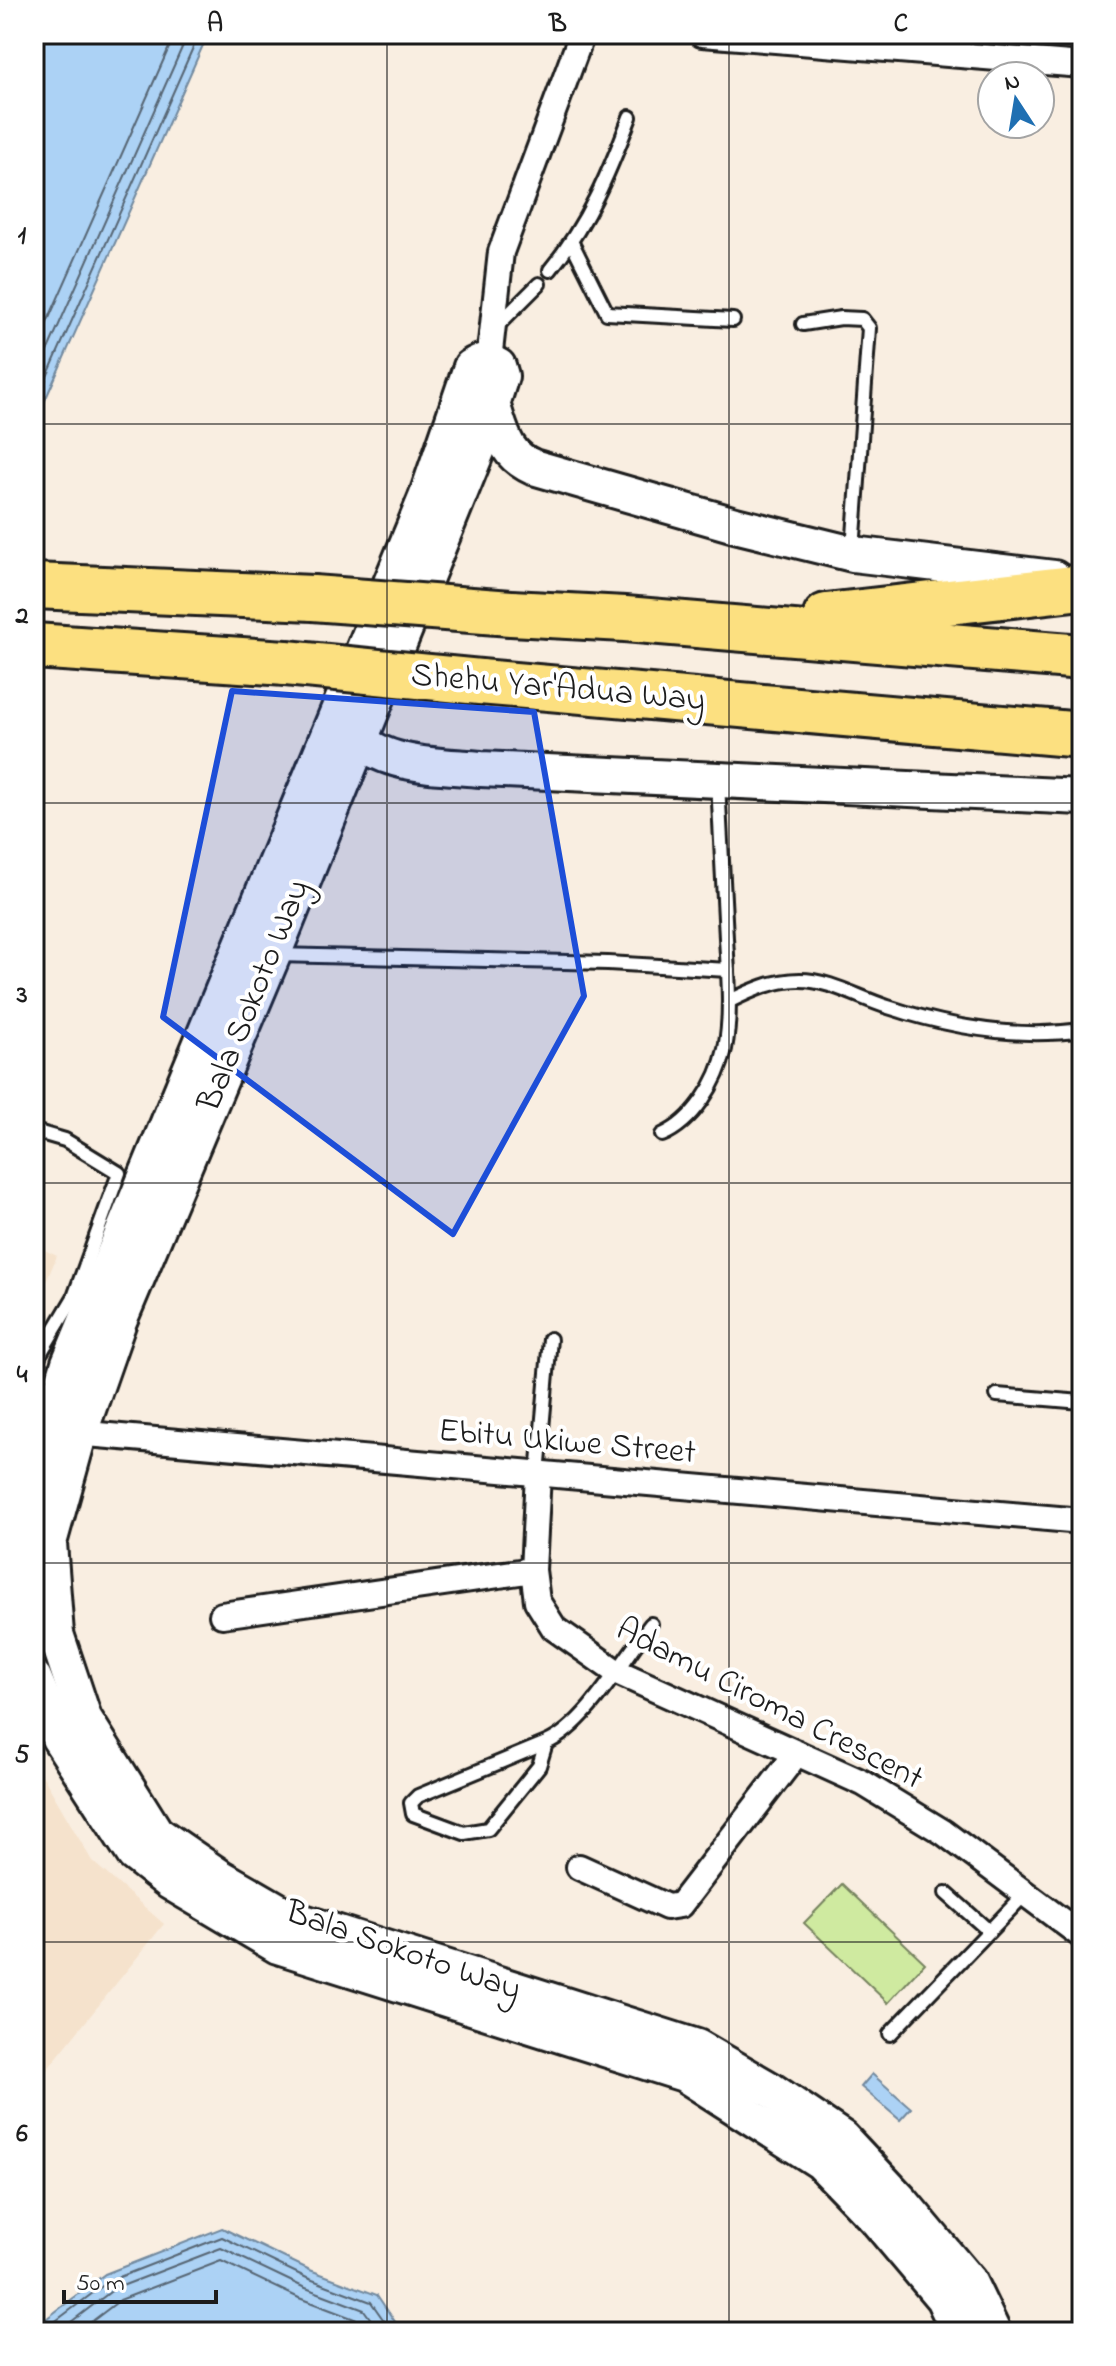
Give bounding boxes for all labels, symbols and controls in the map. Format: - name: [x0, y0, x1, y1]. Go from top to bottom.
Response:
- text: A: [207, 6, 223, 44]
- text: B: [548, 6, 567, 44]
- text: C: [894, 6, 908, 44]
- north arrow: [976, 60, 1056, 140]
- text: N: [1002, 66, 1023, 101]
- text: 1: [18, 218, 27, 256]
- text: 2: [15, 598, 29, 636]
- street label: Shehu Yar'Adua Way: [409, 651, 707, 727]
- street label: Bala Sokoto Way: [185, 873, 324, 1120]
- text: 3: [16, 977, 28, 1015]
- text: 4: [17, 1357, 28, 1395]
- street label: Ebitu Ukiwe Street: [436, 1407, 698, 1479]
- street label: Adamu Ciroma Crescent: [607, 1606, 931, 1804]
- text: 5: [15, 1737, 30, 1775]
- street label: Bala Sokoto Way: [278, 1888, 527, 2016]
- text: 6: [16, 2116, 28, 2154]
- scale bar: [64, 2254, 216, 2304]
- text: 50 m: [76, 2267, 125, 2302]

